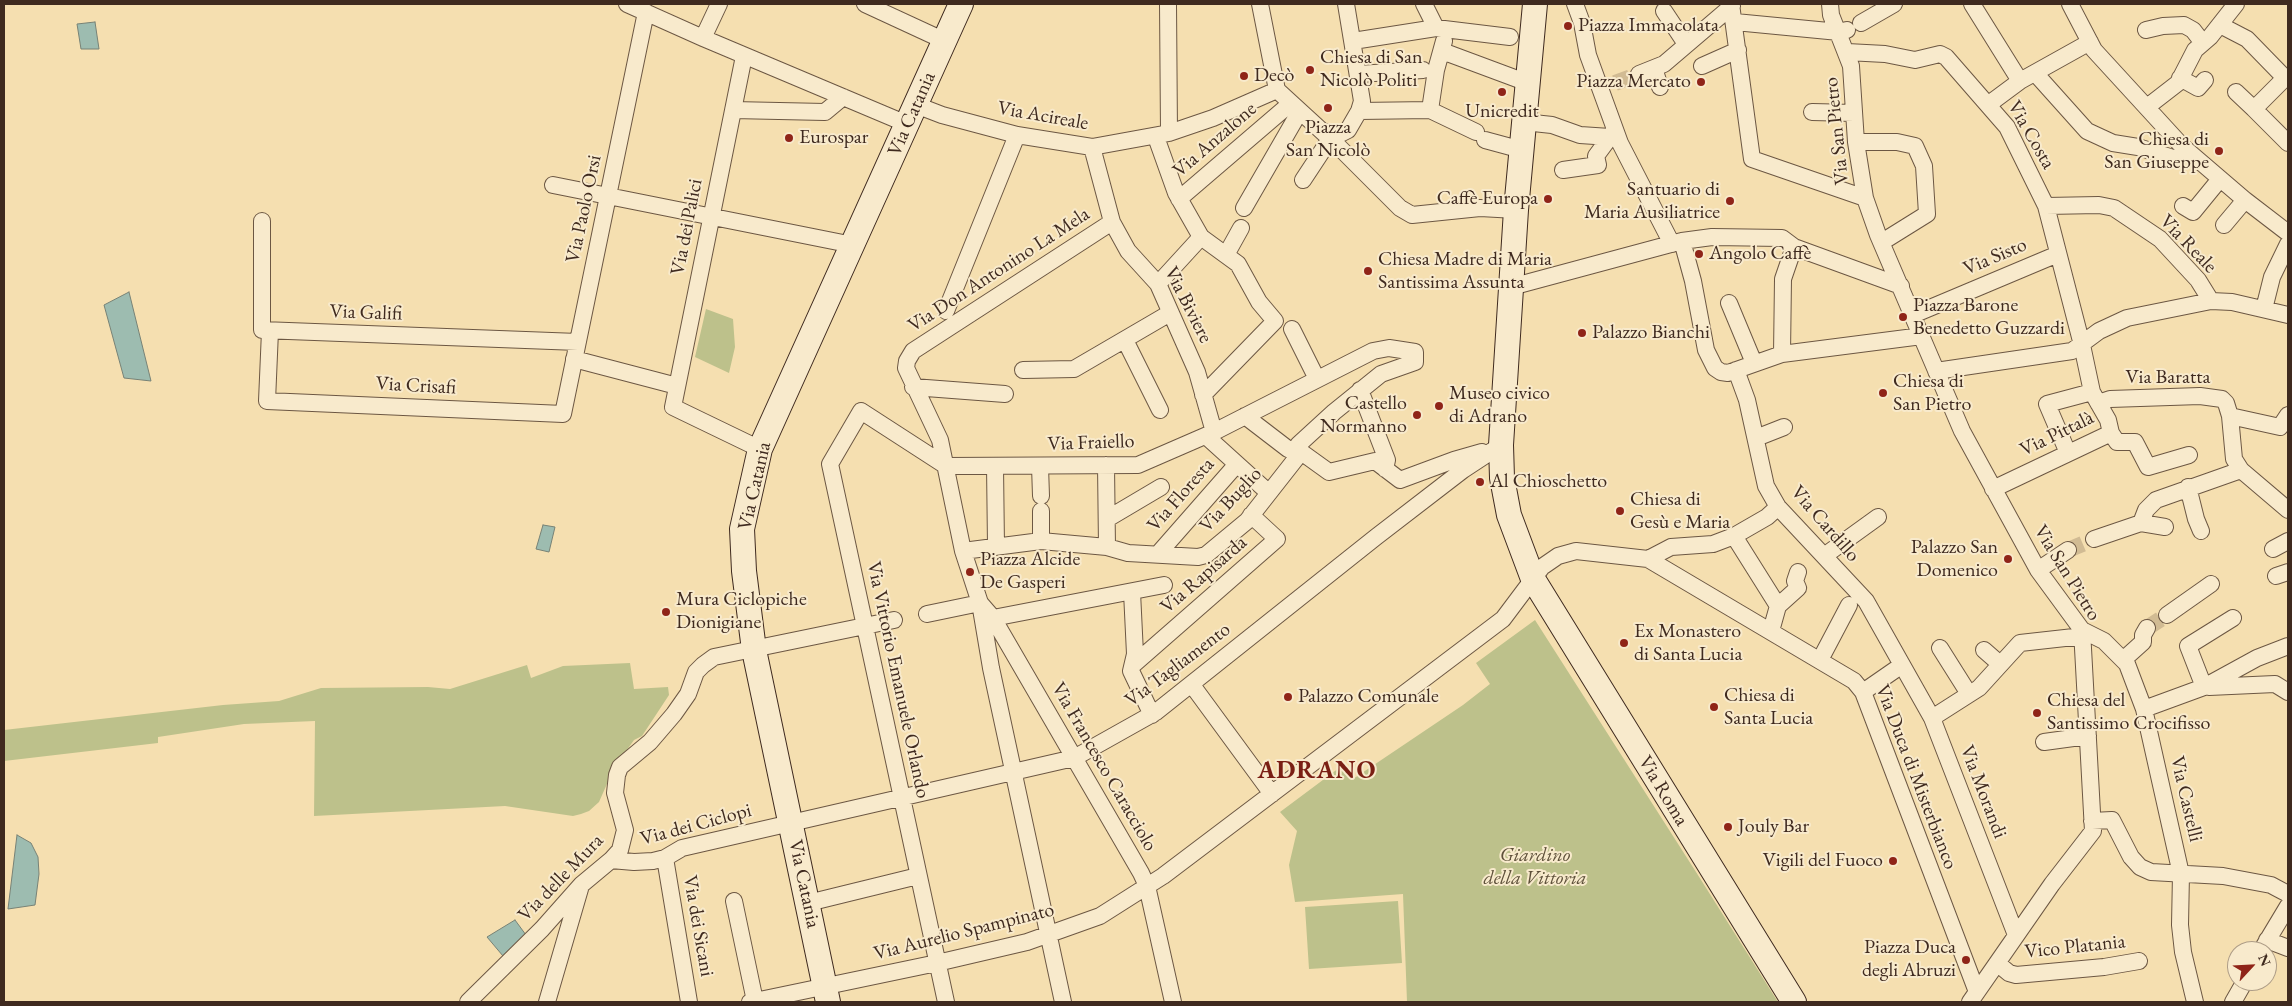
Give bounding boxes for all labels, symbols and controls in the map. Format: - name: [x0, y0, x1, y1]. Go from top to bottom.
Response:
- place label: Piazza Immacolata: [1578, 14, 1719, 38]
- marker: Piazza Immacolata: [1562, 20, 1574, 32]
- place label: Chiesa di San Nicolò Politi: [1320, 46, 1422, 93]
- place label: Decò: [1254, 64, 1294, 88]
- marker: Chiesa di San Nicolò Politi: [1304, 64, 1316, 76]
- street label: Via Catania: [883, 68, 941, 160]
- marker: Decò: [1238, 70, 1250, 82]
- place label: Piazza Mercato: [1576, 70, 1691, 94]
- marker: Piazza Mercato: [1695, 76, 1707, 88]
- street label: Via San Pietro: [1819, 76, 1855, 186]
- marker: Unicredit: [1496, 86, 1508, 98]
- street label: Via Acireale: [996, 96, 1090, 136]
- street label: Via Anzalone: [1168, 97, 1262, 183]
- street label: Via Costa: [2002, 97, 2060, 173]
- place label: Unicredit: [1465, 100, 1539, 124]
- marker: Piazza San Nicolò: [1322, 102, 1334, 114]
- place label: Piazza San Nicolò: [1286, 116, 1370, 163]
- place label: Eurospar: [799, 126, 868, 150]
- place label: Chiesa di San Giuseppe: [2104, 128, 2209, 175]
- marker: Eurospar: [783, 132, 795, 144]
- marker: Chiesa di San Giuseppe: [2213, 145, 2225, 157]
- street label: Via Paolo Orsi: [561, 153, 607, 265]
- street label: Via dei Palici: [666, 177, 708, 277]
- place label: Santuario di Maria Ausiliatrice: [1584, 178, 1720, 225]
- place label: Caffè Europa: [1437, 187, 1538, 211]
- marker: Caffè Europa: [1542, 193, 1554, 205]
- marker: Santuario di Maria Ausiliatrice: [1724, 195, 1736, 207]
- street label: Via Don Antonino La Mela: [904, 202, 1094, 338]
- street label: Via Reale: [2154, 210, 2222, 278]
- street label: Via Sisto: [1960, 233, 2030, 281]
- place label: Angolo Caffè: [1709, 242, 1811, 266]
- place label: Chiesa Madre di Maria Santissima Assunta: [1378, 248, 1552, 295]
- marker: Angolo Caffè: [1693, 248, 1705, 260]
- street label: Via Biviere: [1159, 263, 1217, 347]
- marker: Chiesa Madre di Maria Santissima Assunta: [1362, 265, 1374, 277]
- place label: Piazza Barone Benedetto Guzzardi: [1913, 294, 2065, 341]
- street label: Via Galifi: [329, 300, 403, 326]
- marker: Piazza Barone Benedetto Guzzardi: [1897, 311, 1909, 323]
- place label: Palazzo Bianchi: [1592, 321, 1710, 345]
- marker: Palazzo Bianchi: [1576, 327, 1588, 339]
- street label: Via Baratta: [2126, 366, 2210, 390]
- place label: Chiesa di San Pietro: [1893, 370, 1971, 417]
- street label: Via Crisafi: [375, 372, 457, 400]
- place label: Museo civico di Adrano: [1449, 382, 1550, 429]
- marker: Chiesa di San Pietro: [1877, 387, 1889, 399]
- place label: Castello Normanno: [1320, 392, 1407, 439]
- marker: Museo civico di Adrano: [1433, 400, 1445, 412]
- street label: Via Pittalà: [2016, 406, 2098, 462]
- marker: Castello Normanno: [1411, 409, 1423, 421]
- street label: Via Fraiello: [1047, 429, 1135, 457]
- street label: Via Catania: [733, 440, 777, 532]
- street label: Via Floresta: [1142, 453, 1220, 537]
- street label: Via Buglio: [1195, 462, 1267, 538]
- place label: Al Chioschetto: [1490, 470, 1607, 494]
- marker: Al Chioschetto: [1474, 476, 1486, 488]
- street label: Via Cardillo: [1785, 481, 1865, 567]
- place label: Chiesa di Gesù e Maria: [1630, 488, 1730, 535]
- marker: Chiesa di Gesù e Maria: [1614, 505, 1626, 517]
- street label: Via San Pietro: [2028, 521, 2106, 625]
- street label: Via Rapisarda: [1156, 531, 1252, 619]
- place label: Palazzo San Domenico: [1911, 536, 1998, 583]
- place label: Piazza Alcide De Gasperi: [980, 548, 1080, 595]
- marker: Palazzo San Domenico: [2002, 553, 2014, 565]
- street label: Via Vittorio Emanuele Orlando: [861, 559, 935, 801]
- marker: Piazza Alcide De Gasperi: [964, 566, 976, 578]
- place label: Mura Ciclopiche Dionigiane: [676, 588, 807, 635]
- marker: Mura Ciclopiche Dionigiane: [660, 606, 672, 618]
- street label: Via Tagliamento: [1121, 618, 1235, 712]
- place label: Ex Monastero di Santa Lucia: [1634, 620, 1742, 667]
- marker: Ex Monastero di Santa Lucia: [1618, 637, 1630, 649]
- street label: Via Francesco Caracciolo: [1046, 678, 1162, 856]
- street label: Via Duca di Misterbianco: [1870, 681, 1962, 873]
- place label: Chiesa di Santa Lucia: [1724, 684, 1813, 731]
- place label: Palazzo Comunale: [1298, 685, 1439, 709]
- place label: Chiesa del Santissimo Crocifisso: [2047, 689, 2210, 736]
- marker: Palazzo Comunale: [1282, 691, 1294, 703]
- marker: Chiesa di Santa Lucia: [1708, 701, 1720, 713]
- marker: Chiesa del Santissimo Crocifisso: [2031, 707, 2043, 719]
- street label: Via Morandi: [1954, 742, 2012, 842]
- street label: Via Roma: [1633, 752, 1693, 830]
- street label: Via Castelli: [2165, 754, 2207, 844]
- district label: ADRANO: [1257, 756, 1377, 786]
- street label: Via dei Ciclopi: [638, 799, 754, 851]
- place label: Jouly Bar: [1738, 815, 1809, 839]
- marker: Jouly Bar: [1722, 821, 1734, 833]
- street label: Via delle Mura: [513, 829, 609, 927]
- street label: Via Catania: [783, 838, 825, 930]
- park label: Giardino della Vittoria: [1483, 844, 1587, 891]
- place label: Vigili del Fuoco: [1763, 849, 1883, 873]
- marker: Vigili del Fuoco: [1887, 855, 1899, 867]
- street label: Via dei Sicani: [677, 874, 719, 978]
- street label: Via Aurelio Spampinato: [871, 898, 1057, 966]
- street label: Vico Platania: [2023, 930, 2127, 964]
- place label: Piazza Duca degli Abruzi: [1862, 936, 1956, 983]
- north arrow: [2227, 941, 2277, 991]
- text: N: [2254, 951, 2275, 969]
- marker: Piazza Duca degli Abruzi: [1960, 954, 1972, 966]

